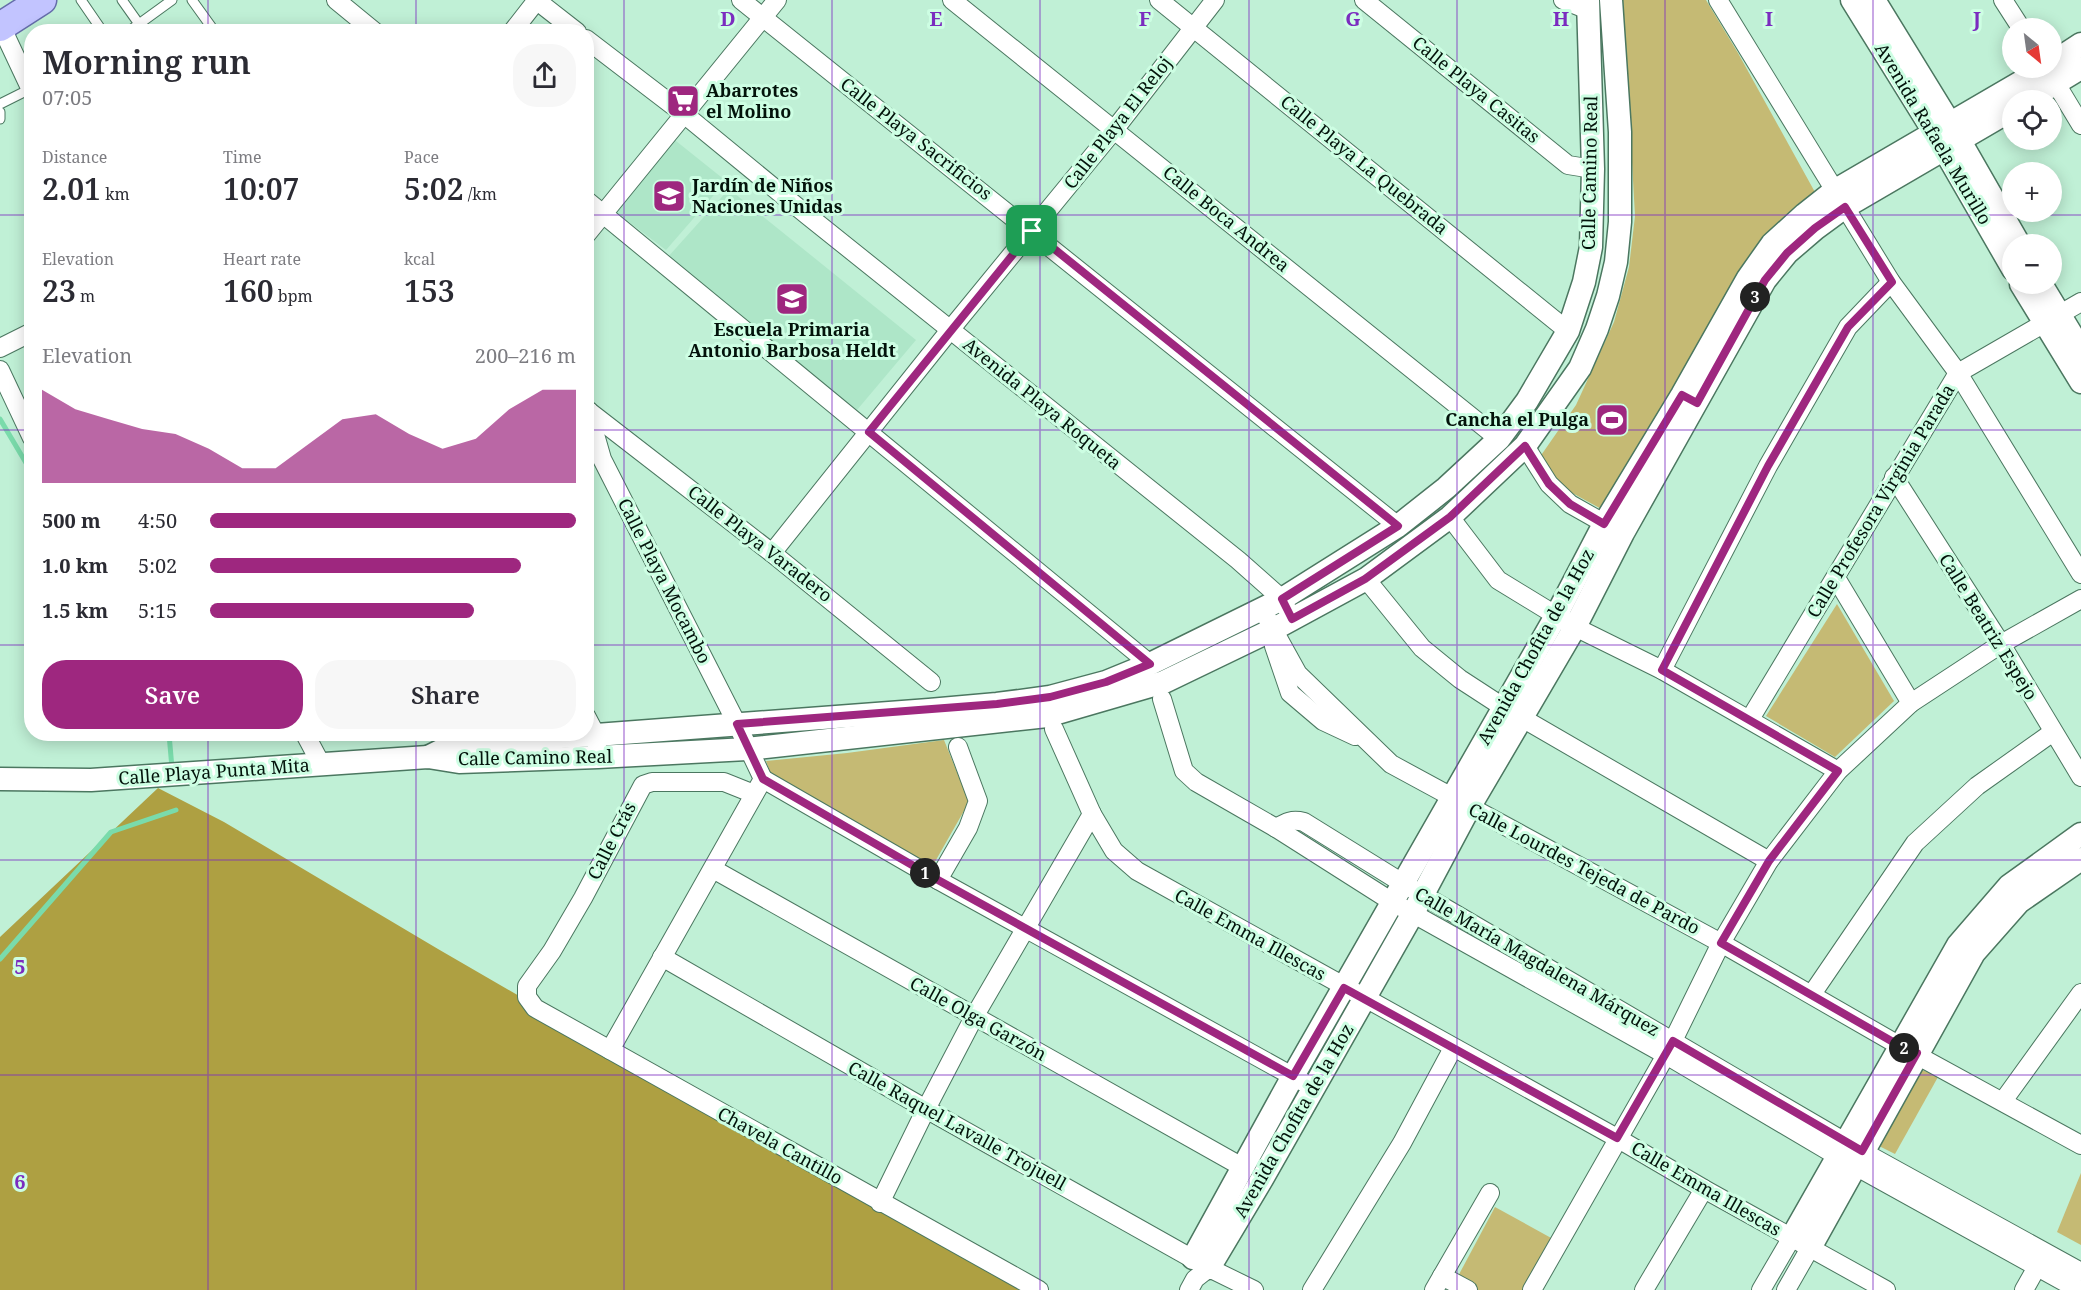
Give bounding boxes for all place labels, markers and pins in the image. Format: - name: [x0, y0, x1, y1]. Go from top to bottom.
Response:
- place label: Abarrotes el Molino: [706, 78, 799, 123]
- supermarket icon: Abarrotes el Molino: [665, 83, 701, 119]
- place label: Jardín de Niños Naciones Unidas: [691, 173, 843, 218]
- school or university icon: Jardín de Niños Naciones Unidas: [651, 178, 687, 214]
- pin: [1006, 205, 1057, 256]
- school or university icon: Escuela Primaria Antonio Barbosa Heldt: [774, 281, 810, 317]
- pin: 3: [1740, 282, 1770, 312]
- place label: Escuela Primaria Antonio Barbosa Heldt: [688, 317, 896, 362]
- sports icon: Cancha el Pulga: [1594, 402, 1630, 438]
- place label: Cancha el Pulga: [1445, 407, 1589, 431]
- pin: 1: [910, 858, 940, 888]
- pin: 2: [1889, 1033, 1919, 1063]

